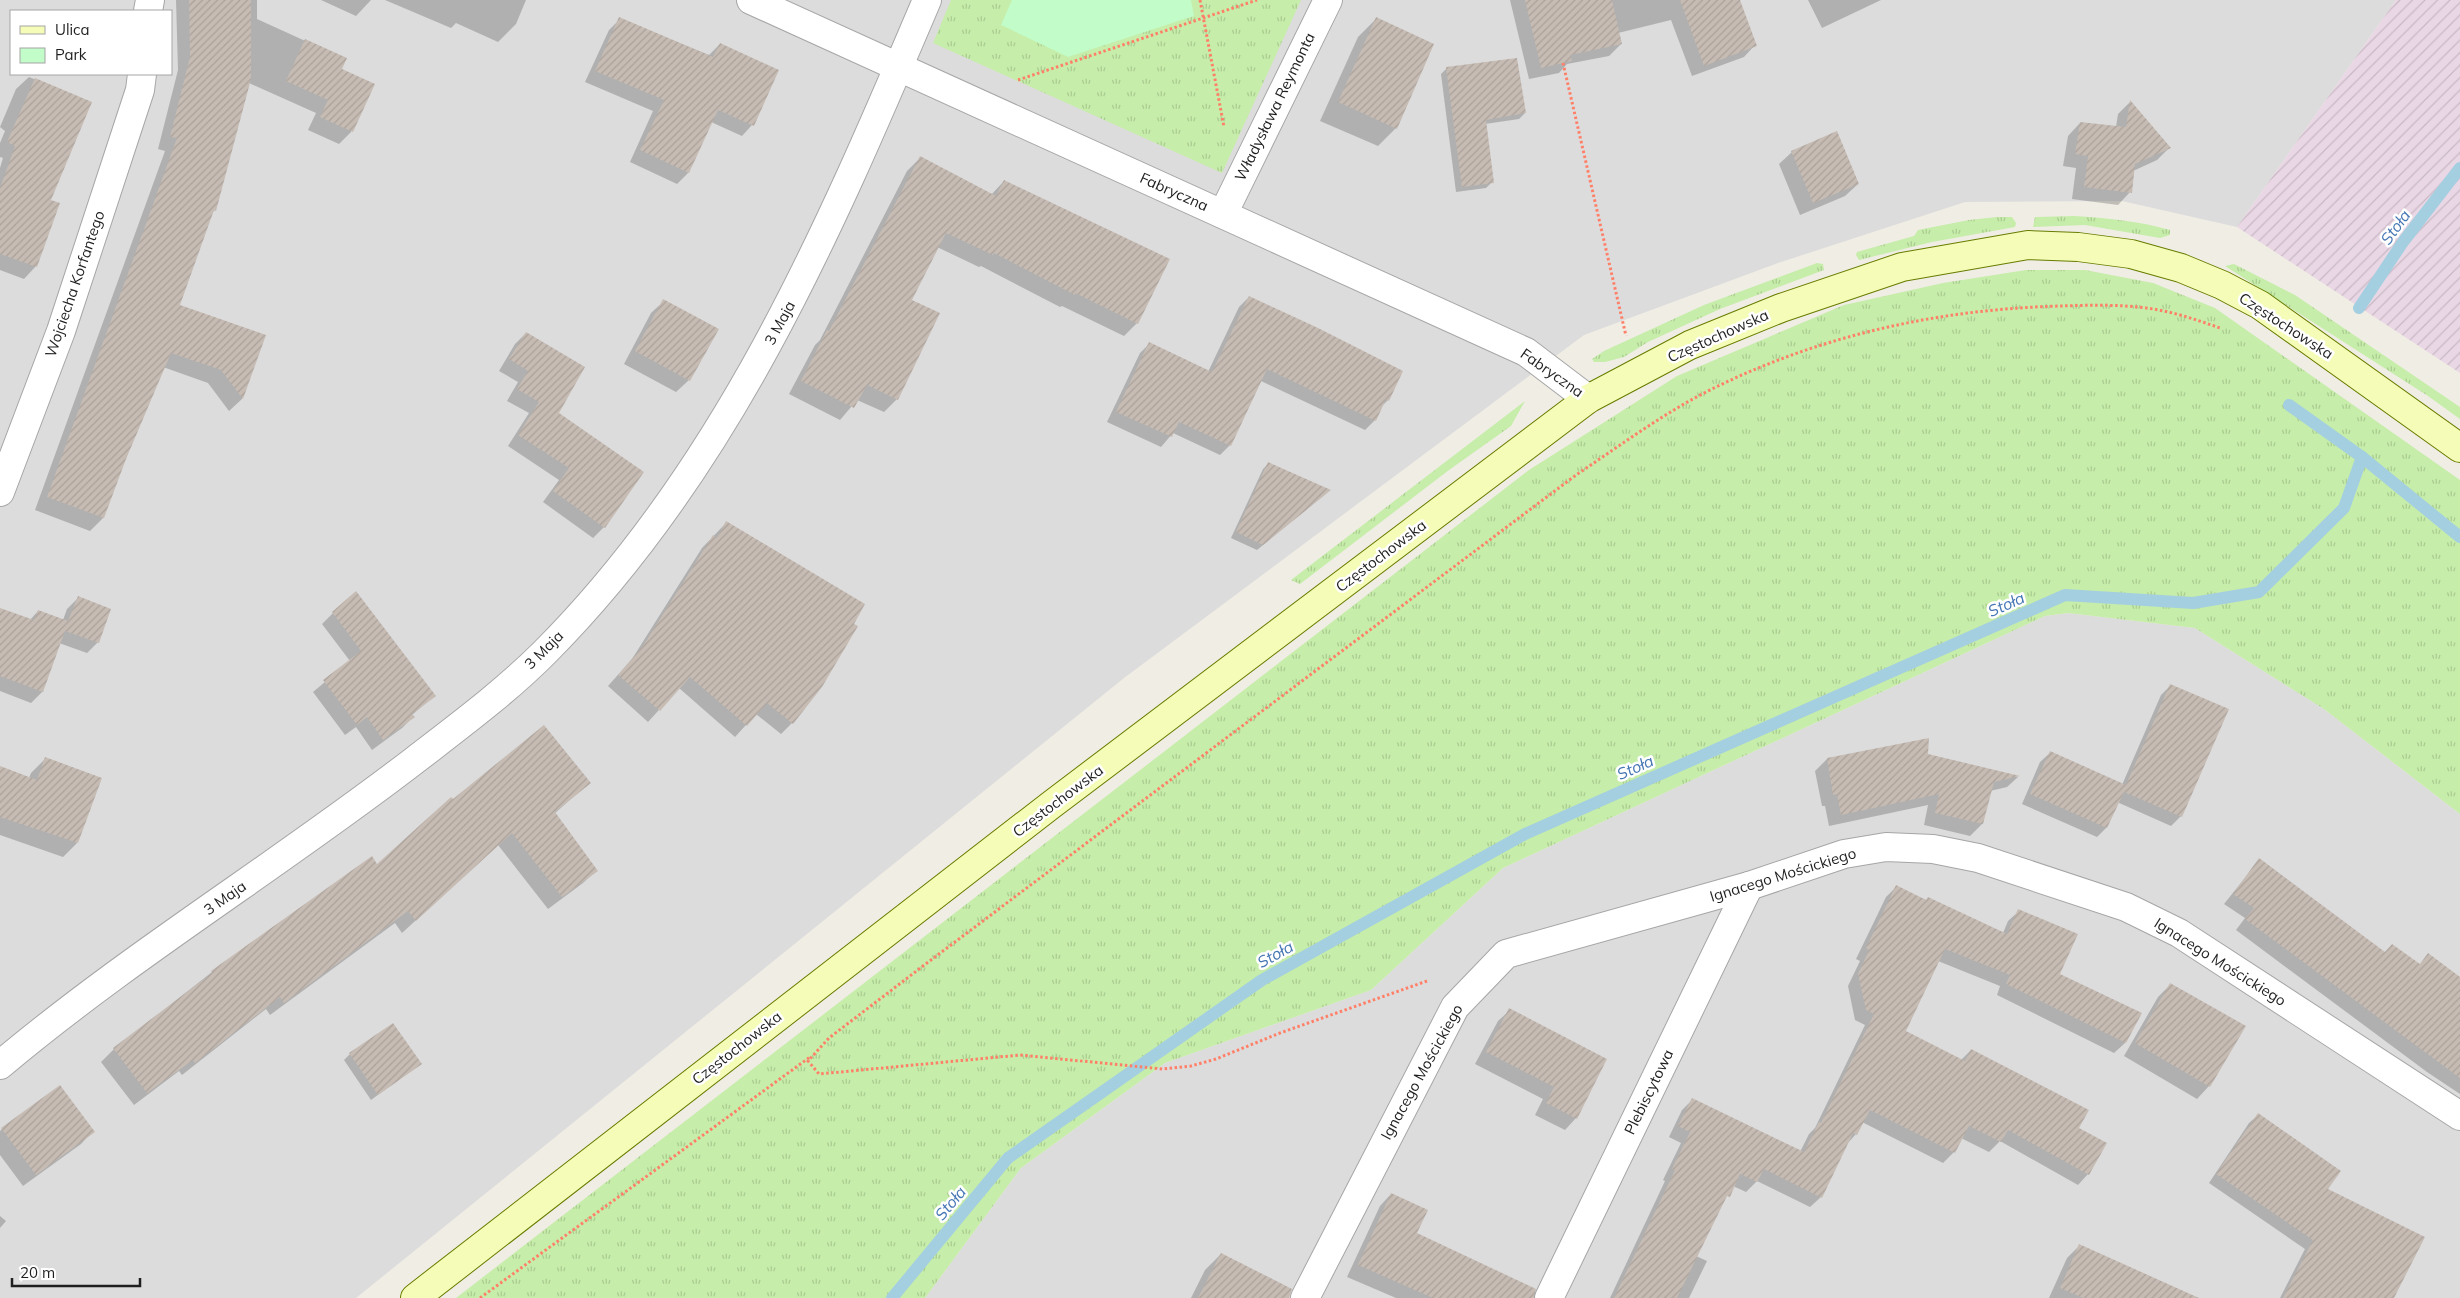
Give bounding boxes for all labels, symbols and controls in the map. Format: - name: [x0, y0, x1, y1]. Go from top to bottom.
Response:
- legend: [10, 10, 172, 75]
- text: Ulica: [55, 20, 89, 39]
- street label: Władysława Reymonta: [1230, 29, 1319, 184]
- text: Park: [55, 45, 87, 64]
- street label: Fabryczna: [1137, 168, 1211, 215]
- water label: Stoła: [2376, 205, 2414, 248]
- street label: Wojciecha Korfantego: [41, 208, 109, 360]
- street label: Częstochowska: [2236, 288, 2337, 363]
- street label: 3 Maja: [760, 297, 799, 348]
- street label: Częstochowska: [1664, 305, 1771, 366]
- street label: Fabryczna: [1517, 344, 1588, 401]
- street label: Częstochowska: [1332, 515, 1430, 596]
- water label: Stoła: [1985, 587, 2028, 621]
- street label: 3 Maja: [520, 626, 567, 673]
- water label: Stoła: [1614, 750, 1657, 784]
- street label: Częstochowska: [1009, 760, 1107, 841]
- street label: Ignacego Mościckiego: [1707, 843, 1858, 906]
- street label: 3 Maja: [200, 876, 250, 919]
- street label: Ignacego Mościckiego: [2151, 913, 2290, 1010]
- water label: Stoła: [1254, 936, 1297, 972]
- street label: Ignacego Mościckiego: [1376, 1001, 1467, 1143]
- street label: Częstochowska: [688, 1007, 785, 1089]
- street label: Plebiscytowa: [1620, 1046, 1677, 1138]
- water label: Stoła: [930, 1182, 970, 1224]
- scale bar: [12, 1256, 140, 1288]
- text: 20 m: [20, 1263, 55, 1282]

